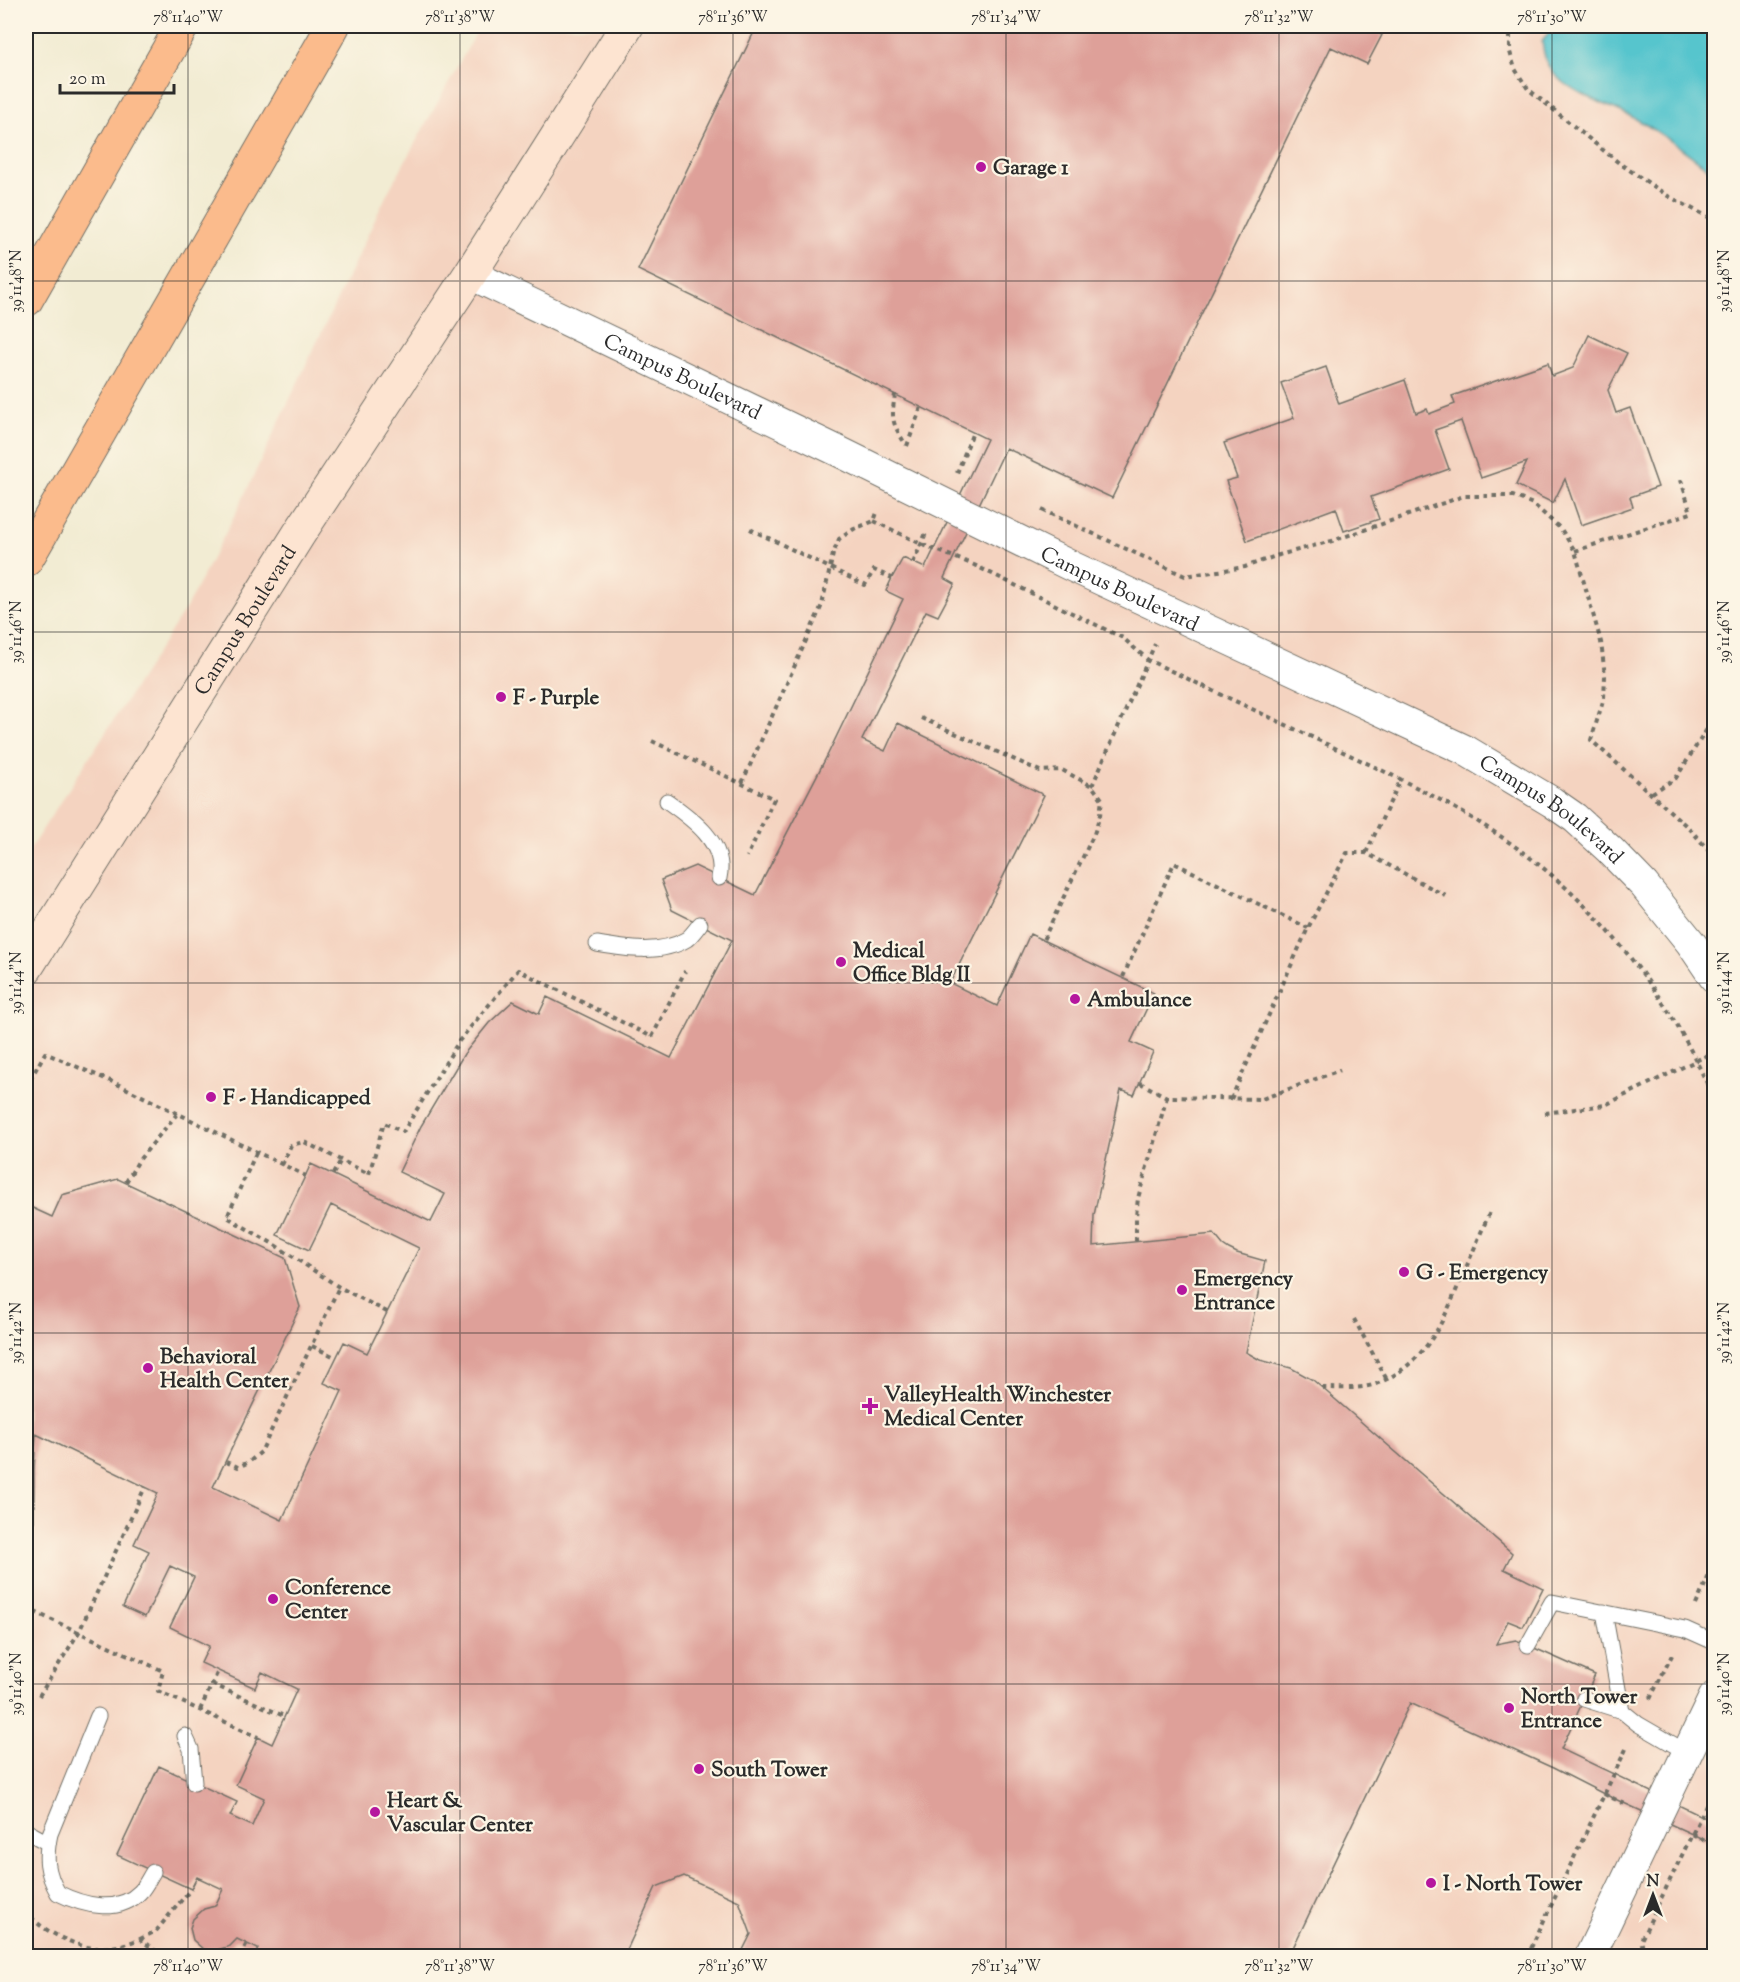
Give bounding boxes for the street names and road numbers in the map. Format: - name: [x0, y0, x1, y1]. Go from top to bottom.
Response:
- street label: Campus Boulevard: [598, 327, 766, 429]
- street label: Campus Boulevard: [188, 540, 305, 702]
- street label: Campus Boulevard: [1035, 540, 1203, 641]
- street label: Campus Boulevard: [1473, 749, 1629, 872]

